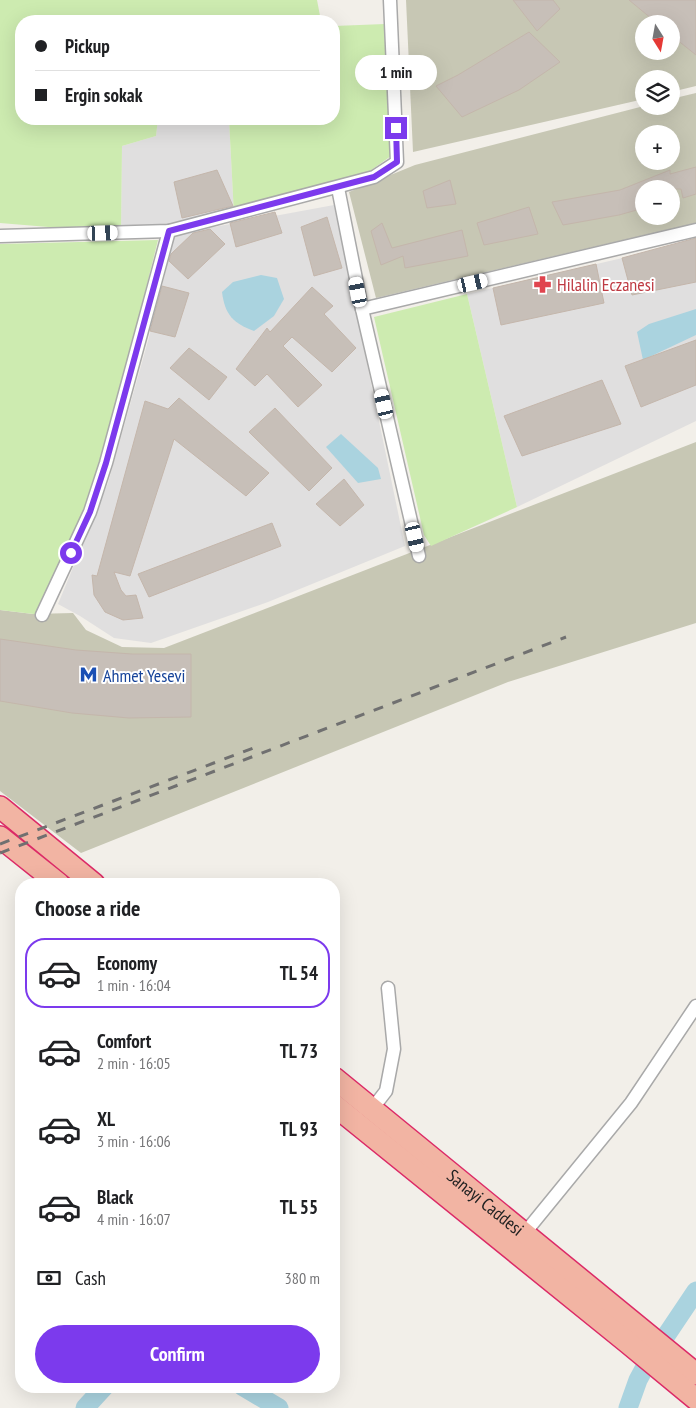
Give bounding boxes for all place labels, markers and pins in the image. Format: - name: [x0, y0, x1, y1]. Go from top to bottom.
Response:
- place label: Hilalin Eczanesi: [557, 273, 655, 296]
- pharmacy icon: Hilalin Eczanesi: [533, 274, 553, 294]
- place label: Ahmet Yesevi: [103, 664, 185, 687]
- metro station icon: Ahmet Yesevi: [79, 665, 99, 685]

